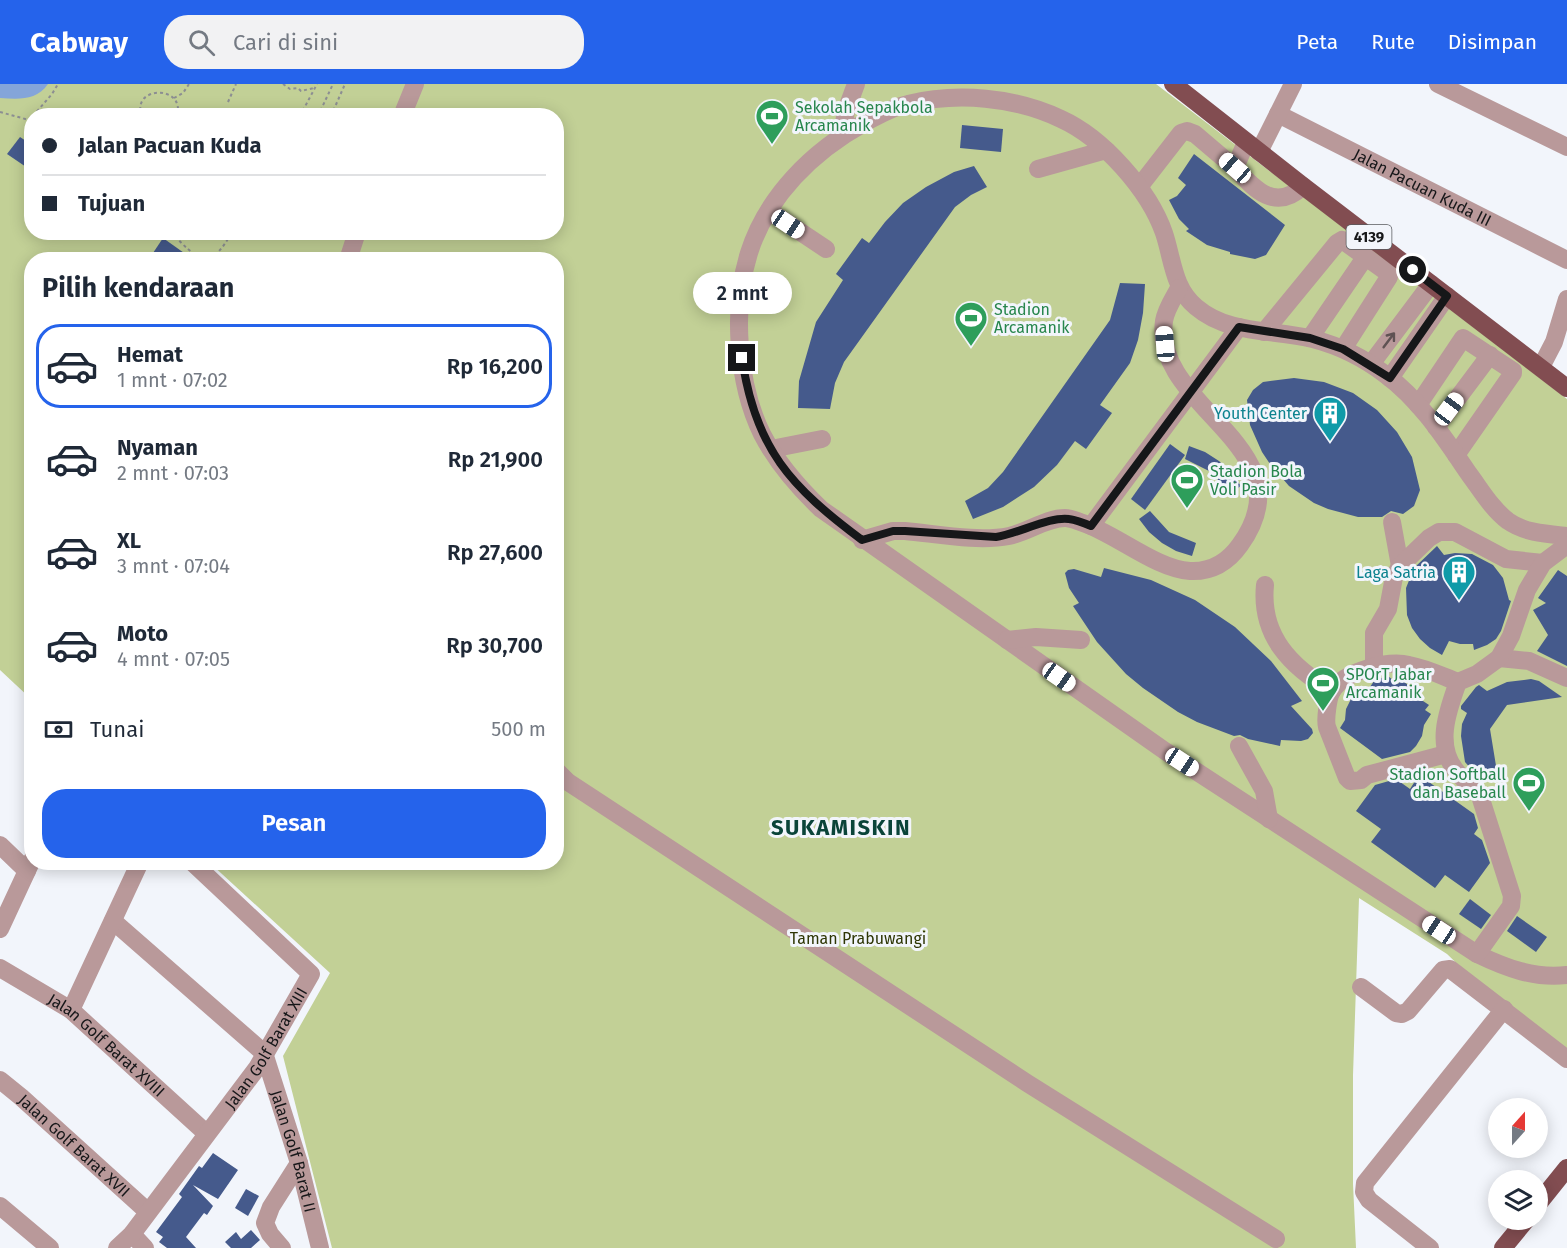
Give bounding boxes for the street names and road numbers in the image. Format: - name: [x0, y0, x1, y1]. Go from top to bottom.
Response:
- street label: Jalan Pacuan Kuda III: [1350, 145, 1495, 230]
- road number: 4139: [1346, 225, 1392, 249]
- street label: Jalan Golf Barat XIII: [221, 984, 311, 1113]
- street label: Jalan Golf Barat XVIII: [44, 990, 169, 1101]
- street label: Jalan Golf Barat II: [266, 1088, 320, 1214]
- street label: Jalan Golf Barat XVII: [14, 1090, 134, 1201]

